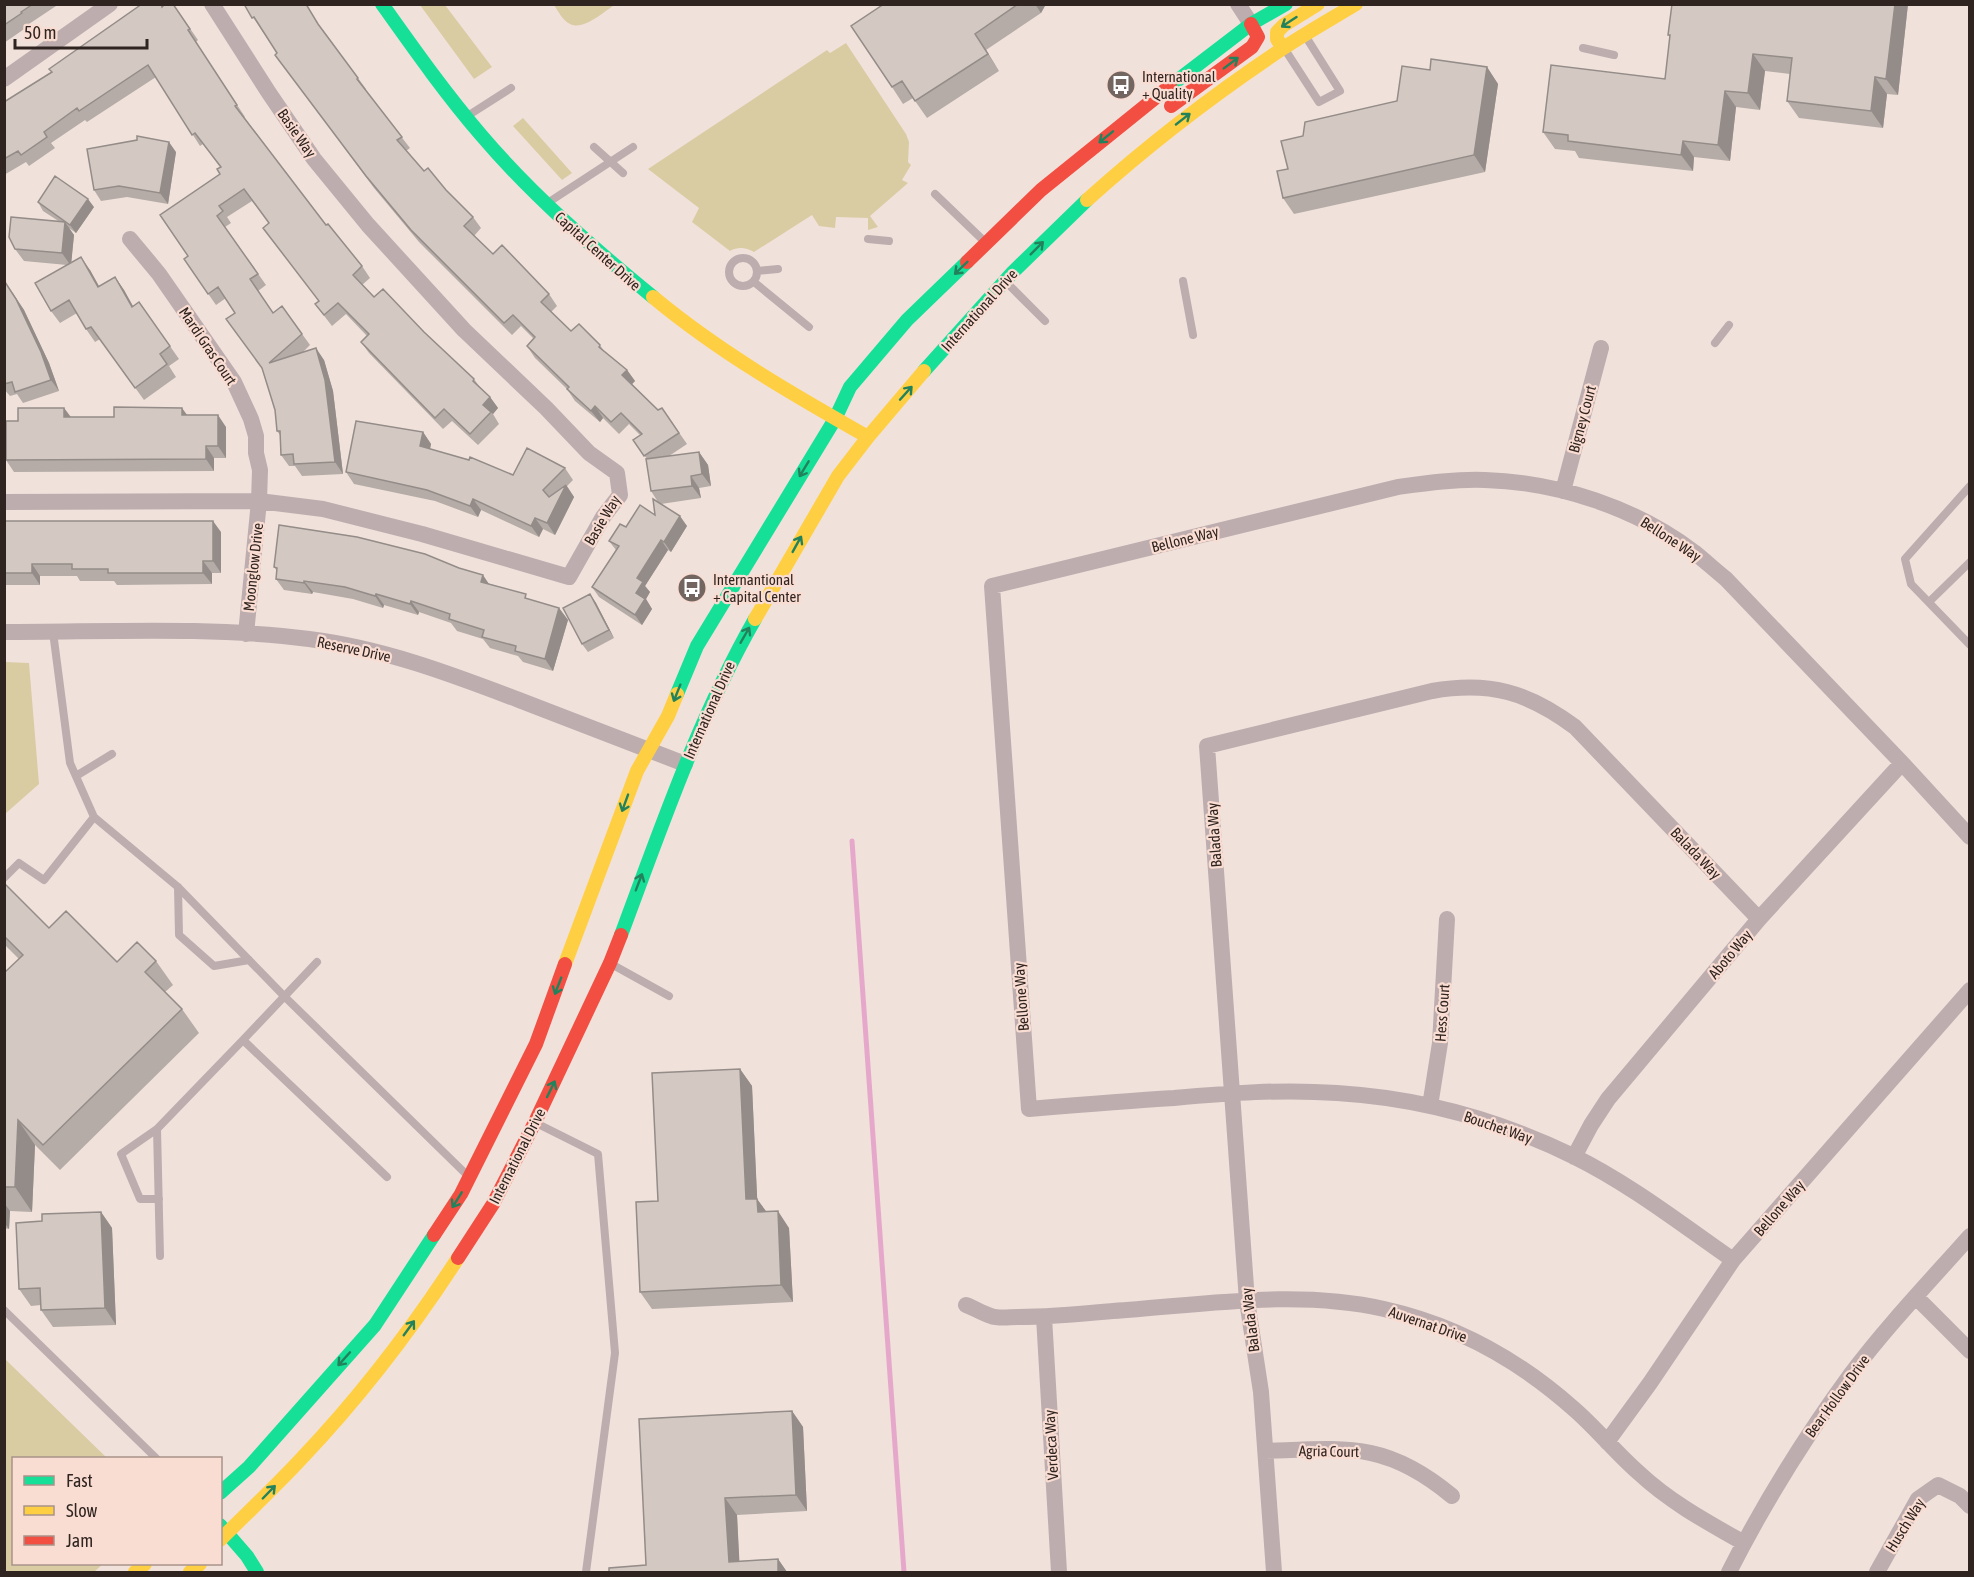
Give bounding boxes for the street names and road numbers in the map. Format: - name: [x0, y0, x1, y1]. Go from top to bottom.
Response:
- street label: Basie Way: [274, 105, 320, 161]
- street label: Capital Center Drive: [552, 208, 644, 294]
- street label: International Drive: [938, 265, 1021, 355]
- street label: Mardi Gras Court: [176, 304, 240, 388]
- street label: Bigney Court: [1565, 384, 1599, 454]
- street label: Basie Way: [580, 492, 624, 548]
- street label: Bellone Way: [1638, 513, 1704, 565]
- street label: Moonglow Drive: [240, 522, 266, 612]
- street label: Bellone Way: [1150, 522, 1220, 556]
- street label: Reserve Drive: [316, 633, 393, 665]
- street label: International Drive: [680, 658, 738, 761]
- street label: Balada Way: [1203, 802, 1225, 868]
- street label: Balada Way: [1667, 824, 1725, 882]
- street label: Aboto Way: [1705, 926, 1755, 982]
- street label: Bellone Way: [1010, 962, 1032, 1032]
- street label: Hess Court: [1432, 984, 1452, 1042]
- street label: International Drive: [486, 1105, 548, 1207]
- street label: Bouchet Way: [1462, 1107, 1534, 1147]
- street label: Bellone Way: [1750, 1177, 1808, 1239]
- street label: Balada Way: [1238, 1287, 1262, 1353]
- street label: Auvernat Drive: [1387, 1303, 1470, 1345]
- street label: Bear Hollow Drive: [1801, 1351, 1873, 1441]
- street label: Verdeca Way: [1041, 1410, 1061, 1480]
- street label: Agria Court: [1299, 1442, 1359, 1460]
- street label: Husch Way: [1882, 1495, 1928, 1555]

